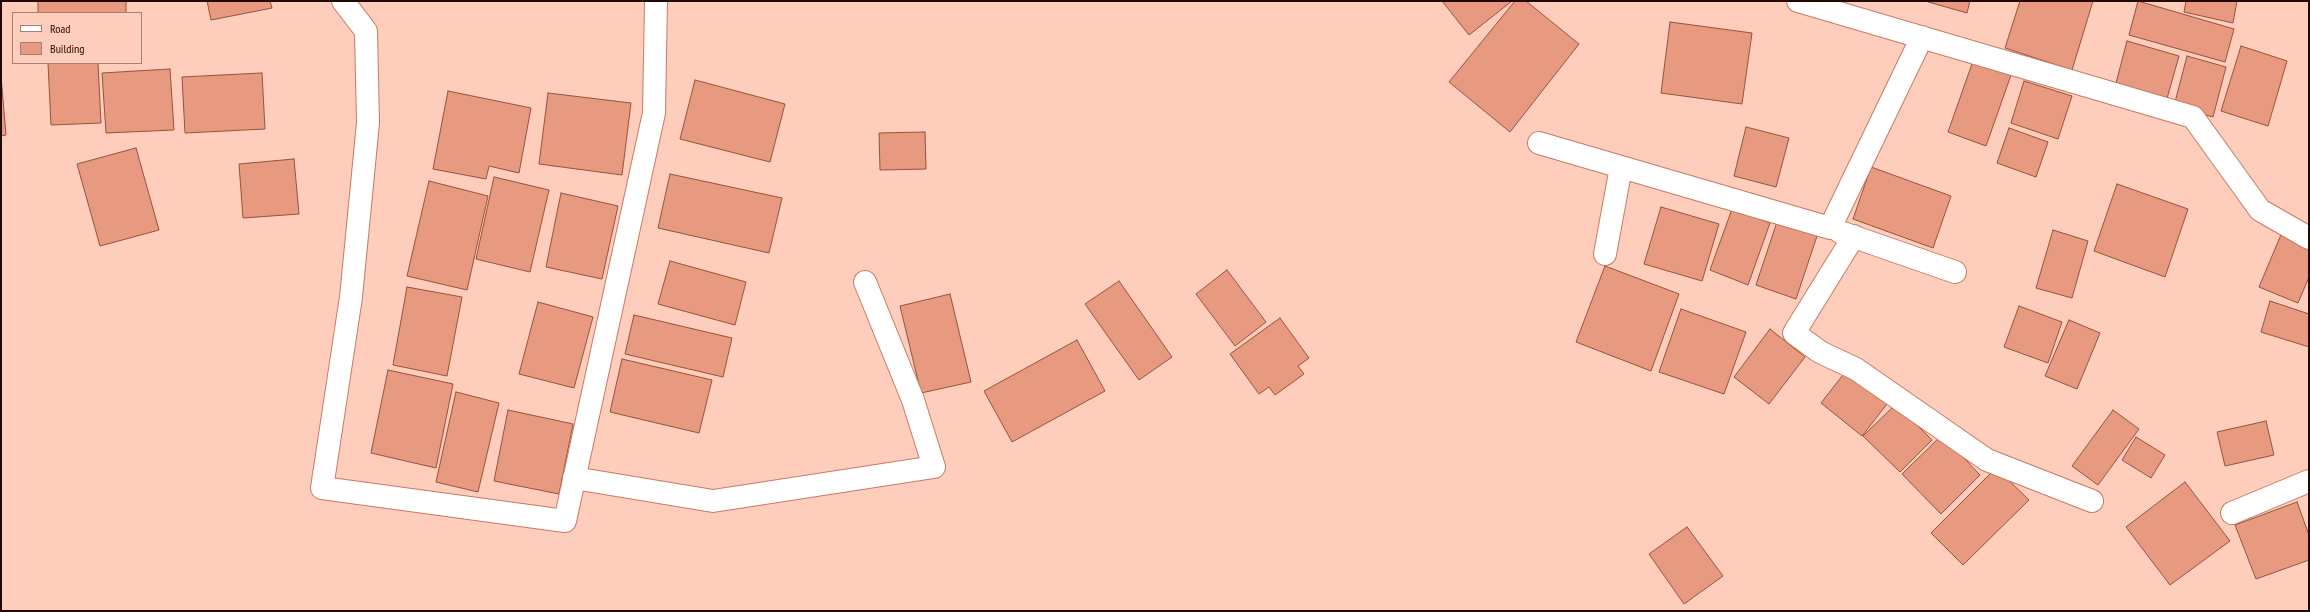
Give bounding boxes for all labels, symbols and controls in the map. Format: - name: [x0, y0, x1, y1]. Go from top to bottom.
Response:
- legend: [12, 12, 142, 64]
- text: Road: [50, 21, 70, 36]
- text: Building: [50, 41, 85, 56]

